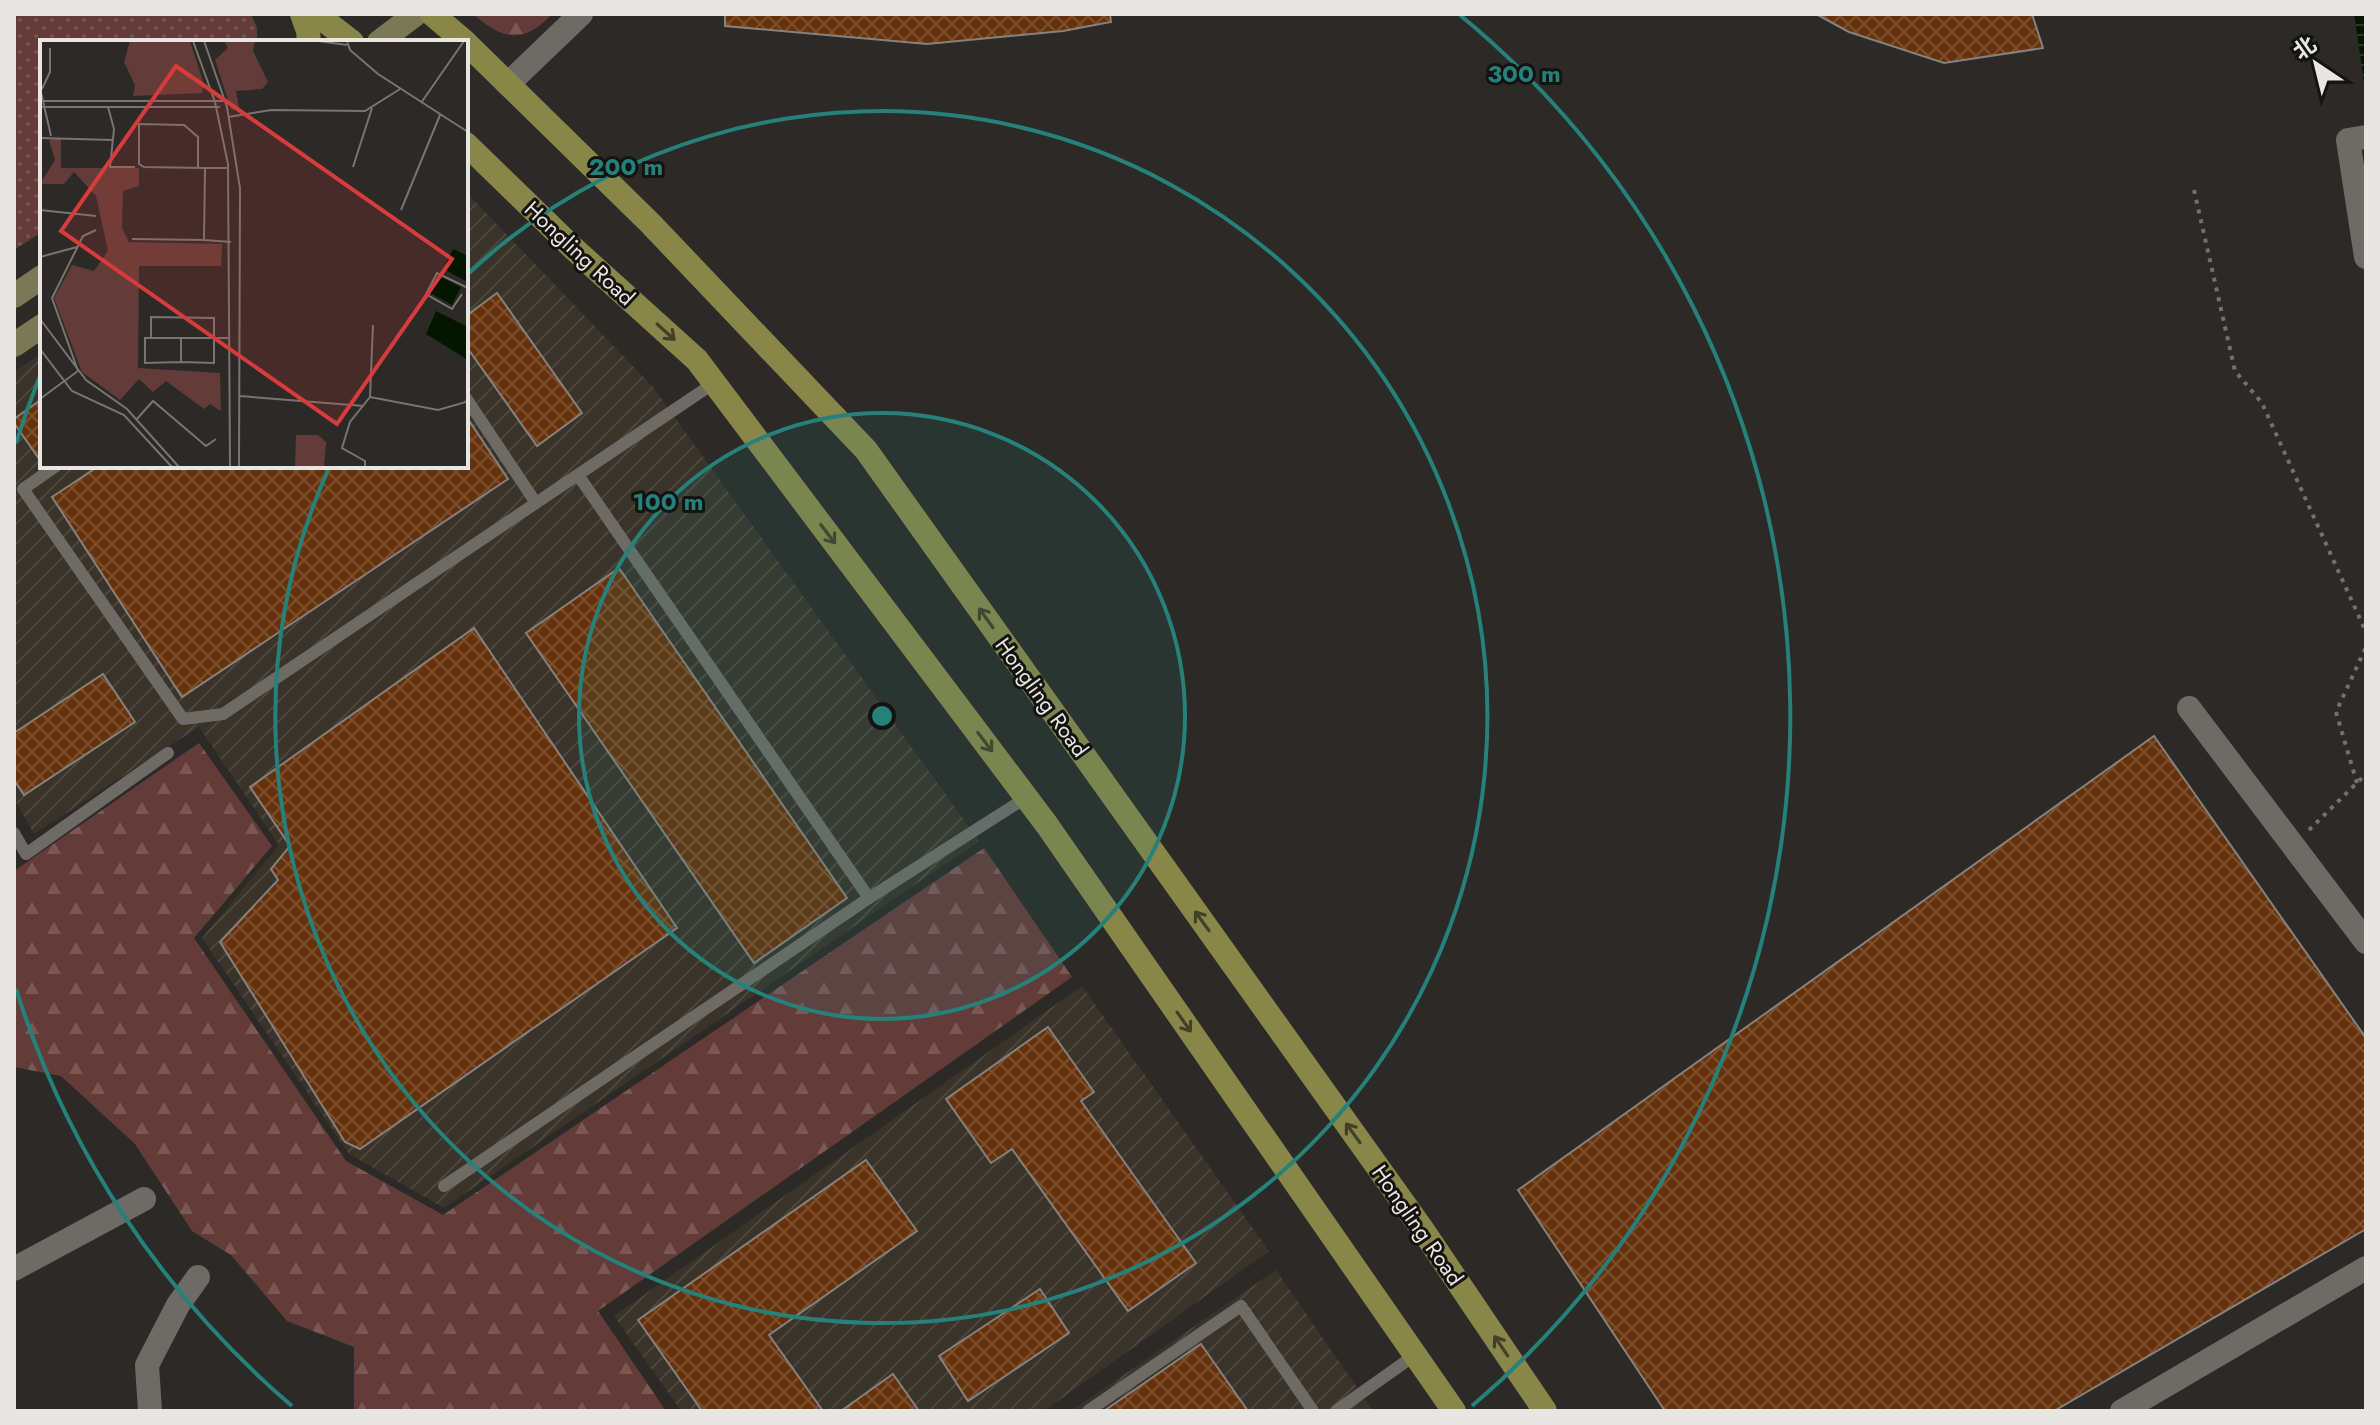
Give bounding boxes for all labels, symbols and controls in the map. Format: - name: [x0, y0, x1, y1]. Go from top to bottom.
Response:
- north arrow: [2276, 24, 2356, 104]
- text: 北: [2286, 28, 2323, 67]
- inset map: [40, 40, 468, 468]
- text: 300 m: [1487, 56, 1561, 91]
- text: 200 m: [589, 149, 663, 184]
- street label: Hongling Road: [518, 193, 642, 313]
- one-way arrow: [655, 323, 675, 341]
- text: 100 m: [633, 484, 703, 519]
- one-way arrow: [820, 523, 837, 544]
- one-way arrow: [978, 608, 994, 630]
- street label: Hongling Road: [988, 631, 1096, 763]
- centre of rings: [868, 702, 896, 730]
- one-way arrow: [976, 730, 993, 752]
- one-way arrow: [1194, 911, 1210, 933]
- one-way arrow: [1176, 1010, 1192, 1032]
- one-way arrow: [1345, 1122, 1361, 1144]
- street label: Hongling Road: [1365, 1158, 1471, 1292]
- one-way arrow: [1493, 1336, 1510, 1358]

